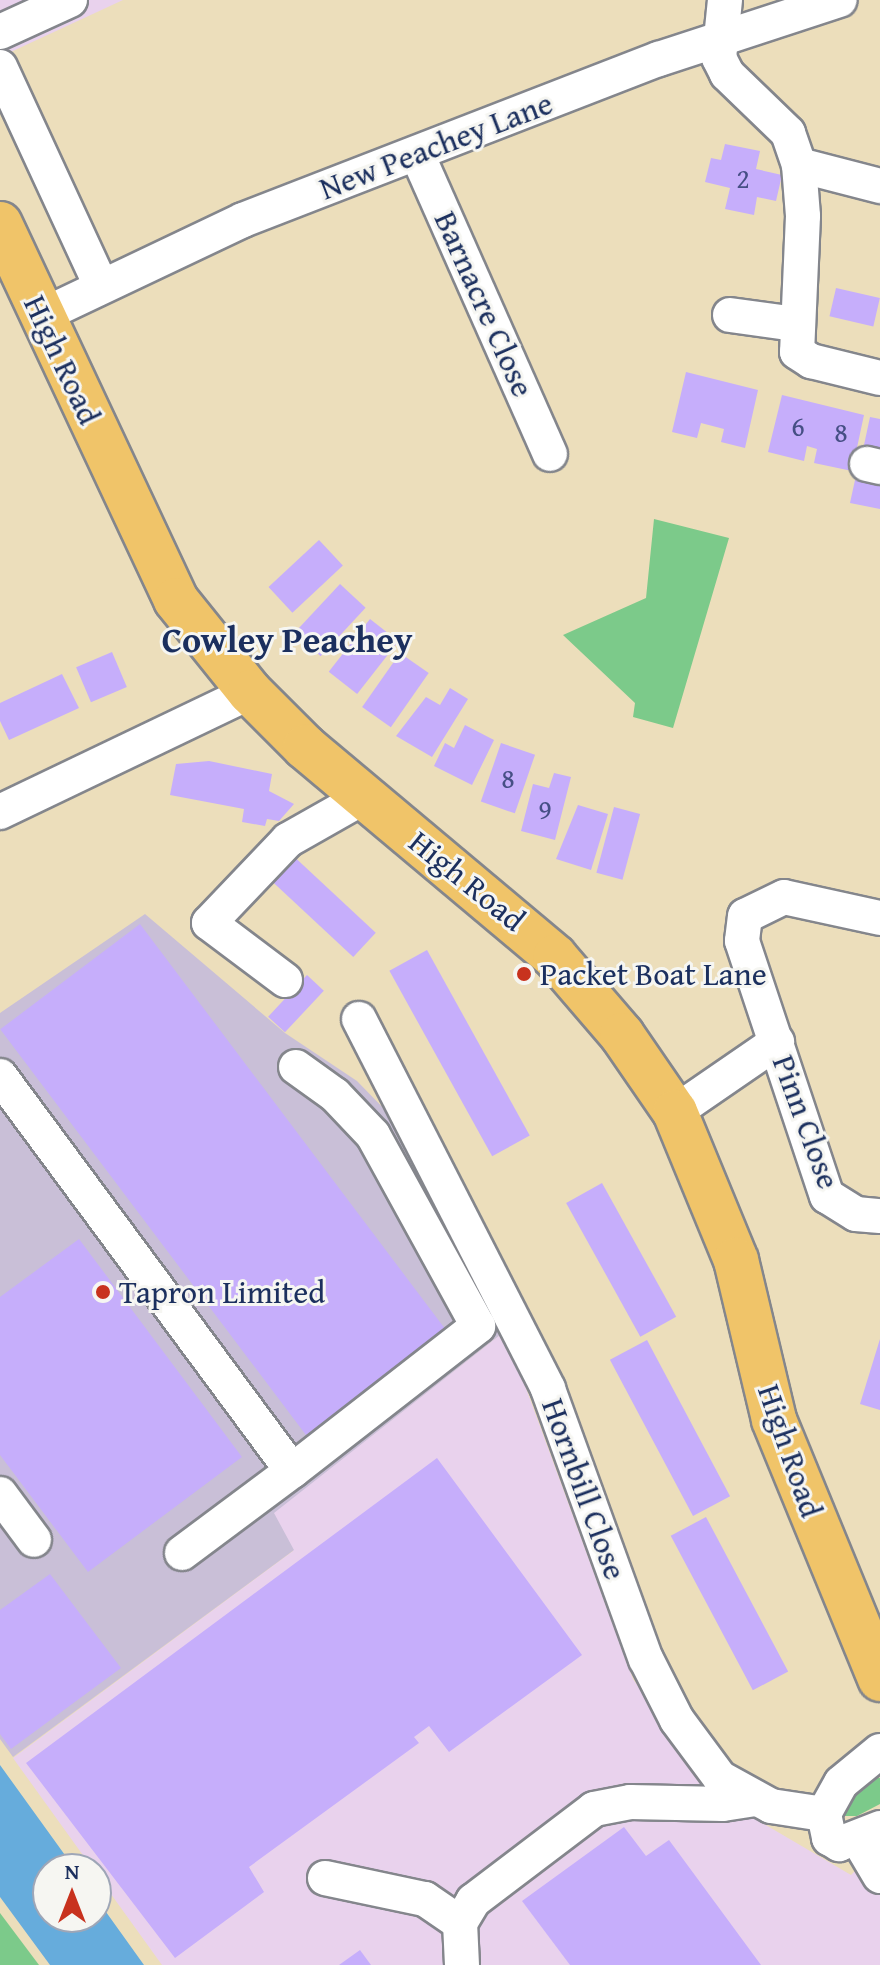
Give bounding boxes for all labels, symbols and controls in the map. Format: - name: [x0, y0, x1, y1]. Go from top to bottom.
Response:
- street label: New Peachey Lane: [314, 84, 558, 208]
- house number: 2: [736, 161, 750, 195]
- street label: Barnacre Close: [426, 205, 542, 403]
- street label: High Road: [15, 289, 109, 431]
- house number: 6: [791, 409, 805, 443]
- house number: 8: [834, 415, 848, 449]
- district label: Cowley Peachey: [162, 617, 412, 661]
- house number: 8: [501, 761, 515, 795]
- house number: 9: [538, 792, 552, 826]
- street label: High Road: [401, 823, 533, 939]
- place label: Packet Boat Lane: [540, 955, 767, 993]
- marker: Packet Boat Lane: [515, 965, 533, 983]
- street label: Pinn Close: [764, 1050, 848, 1194]
- place label: Tapron Limited: [119, 1273, 325, 1311]
- marker: Tapron Limited: [94, 1283, 112, 1301]
- street label: High Road: [749, 1379, 831, 1523]
- street label: Hornbill Close: [534, 1393, 634, 1585]
- north arrow: [32, 1853, 112, 1933]
- text: N: [65, 1855, 79, 1887]

